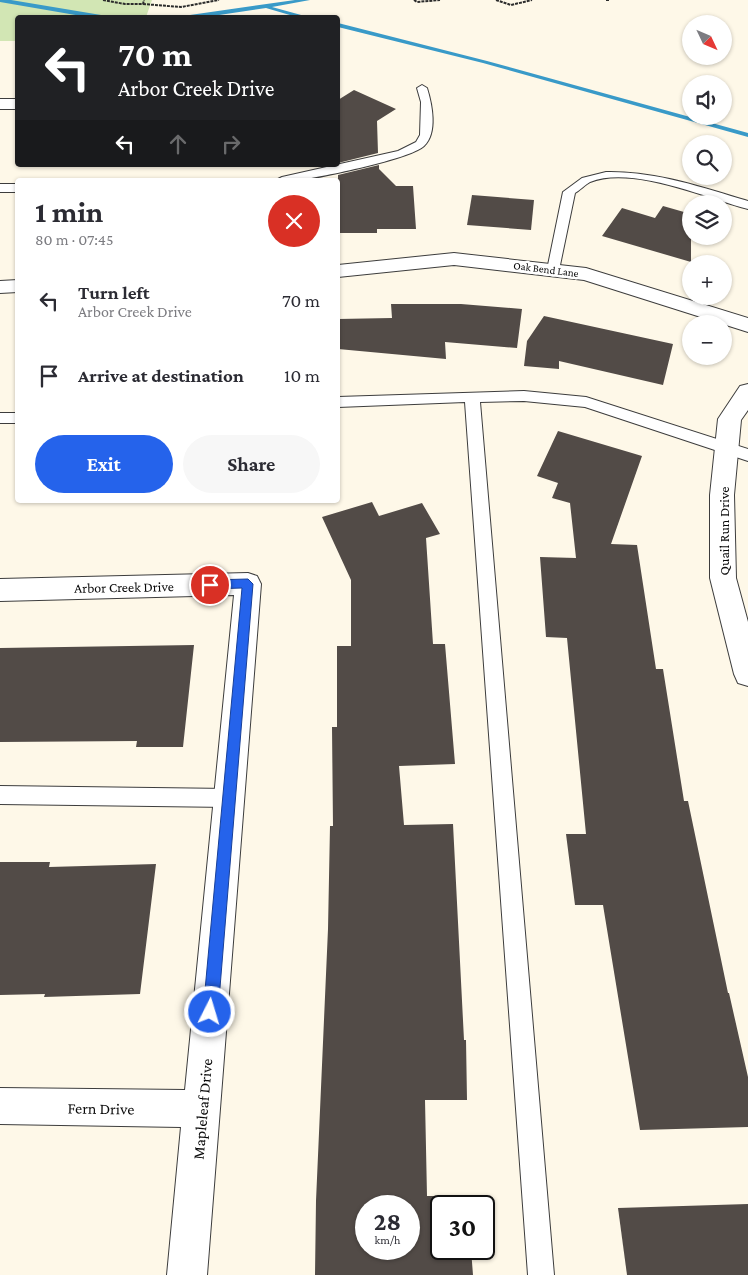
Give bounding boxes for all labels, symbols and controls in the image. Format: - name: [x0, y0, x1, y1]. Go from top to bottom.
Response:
- north arrow: [682, 15, 732, 65]
- map controls: [682, 15, 732, 365]
- icon: left: [35, 35, 100, 100]
- text: 70 m: [118, 35, 192, 74]
- button: sound: [682, 75, 732, 125]
- text: Arbor Creek Drive: [118, 76, 275, 101]
- icon: left: [111, 130, 139, 158]
- icon: ahead: [164, 130, 192, 158]
- icon: right: [217, 130, 245, 158]
- button: search: [682, 135, 732, 185]
- text: 1 min: [35, 195, 103, 228]
- button: close: [268, 195, 320, 247]
- button: layers: [682, 195, 732, 245]
- text: 80 m · 07:45: [35, 231, 113, 248]
- button: +: [682, 255, 732, 305]
- street label: Oak Bend Lane: [513, 259, 580, 279]
- text: Turn left: [78, 282, 150, 303]
- icon: left: [35, 287, 63, 315]
- text: 70 m: [282, 290, 320, 311]
- text: Arbor Creek Drive: [78, 303, 192, 320]
- button: −: [682, 315, 732, 365]
- icon: arrive: [35, 362, 63, 390]
- text: Arrive at destination: [78, 365, 244, 386]
- text: 10 m: [284, 365, 320, 386]
- button: Exit: [35, 435, 173, 493]
- button: Share: [183, 435, 320, 493]
- street label: Quail Run Drive: [716, 487, 732, 575]
- pin: [189, 564, 231, 606]
- icon: arrive: [196, 571, 224, 599]
- street label: Arbor Creek Drive: [74, 578, 174, 596]
- position arrow: [183, 985, 235, 1037]
- street label: Mapleleaf Drive: [190, 1058, 216, 1160]
- street label: Fern Drive: [68, 1099, 134, 1118]
- speed limit sign: 30: [430, 1195, 495, 1260]
- text: 28: [374, 1208, 401, 1235]
- text: km/h: [375, 1233, 400, 1247]

